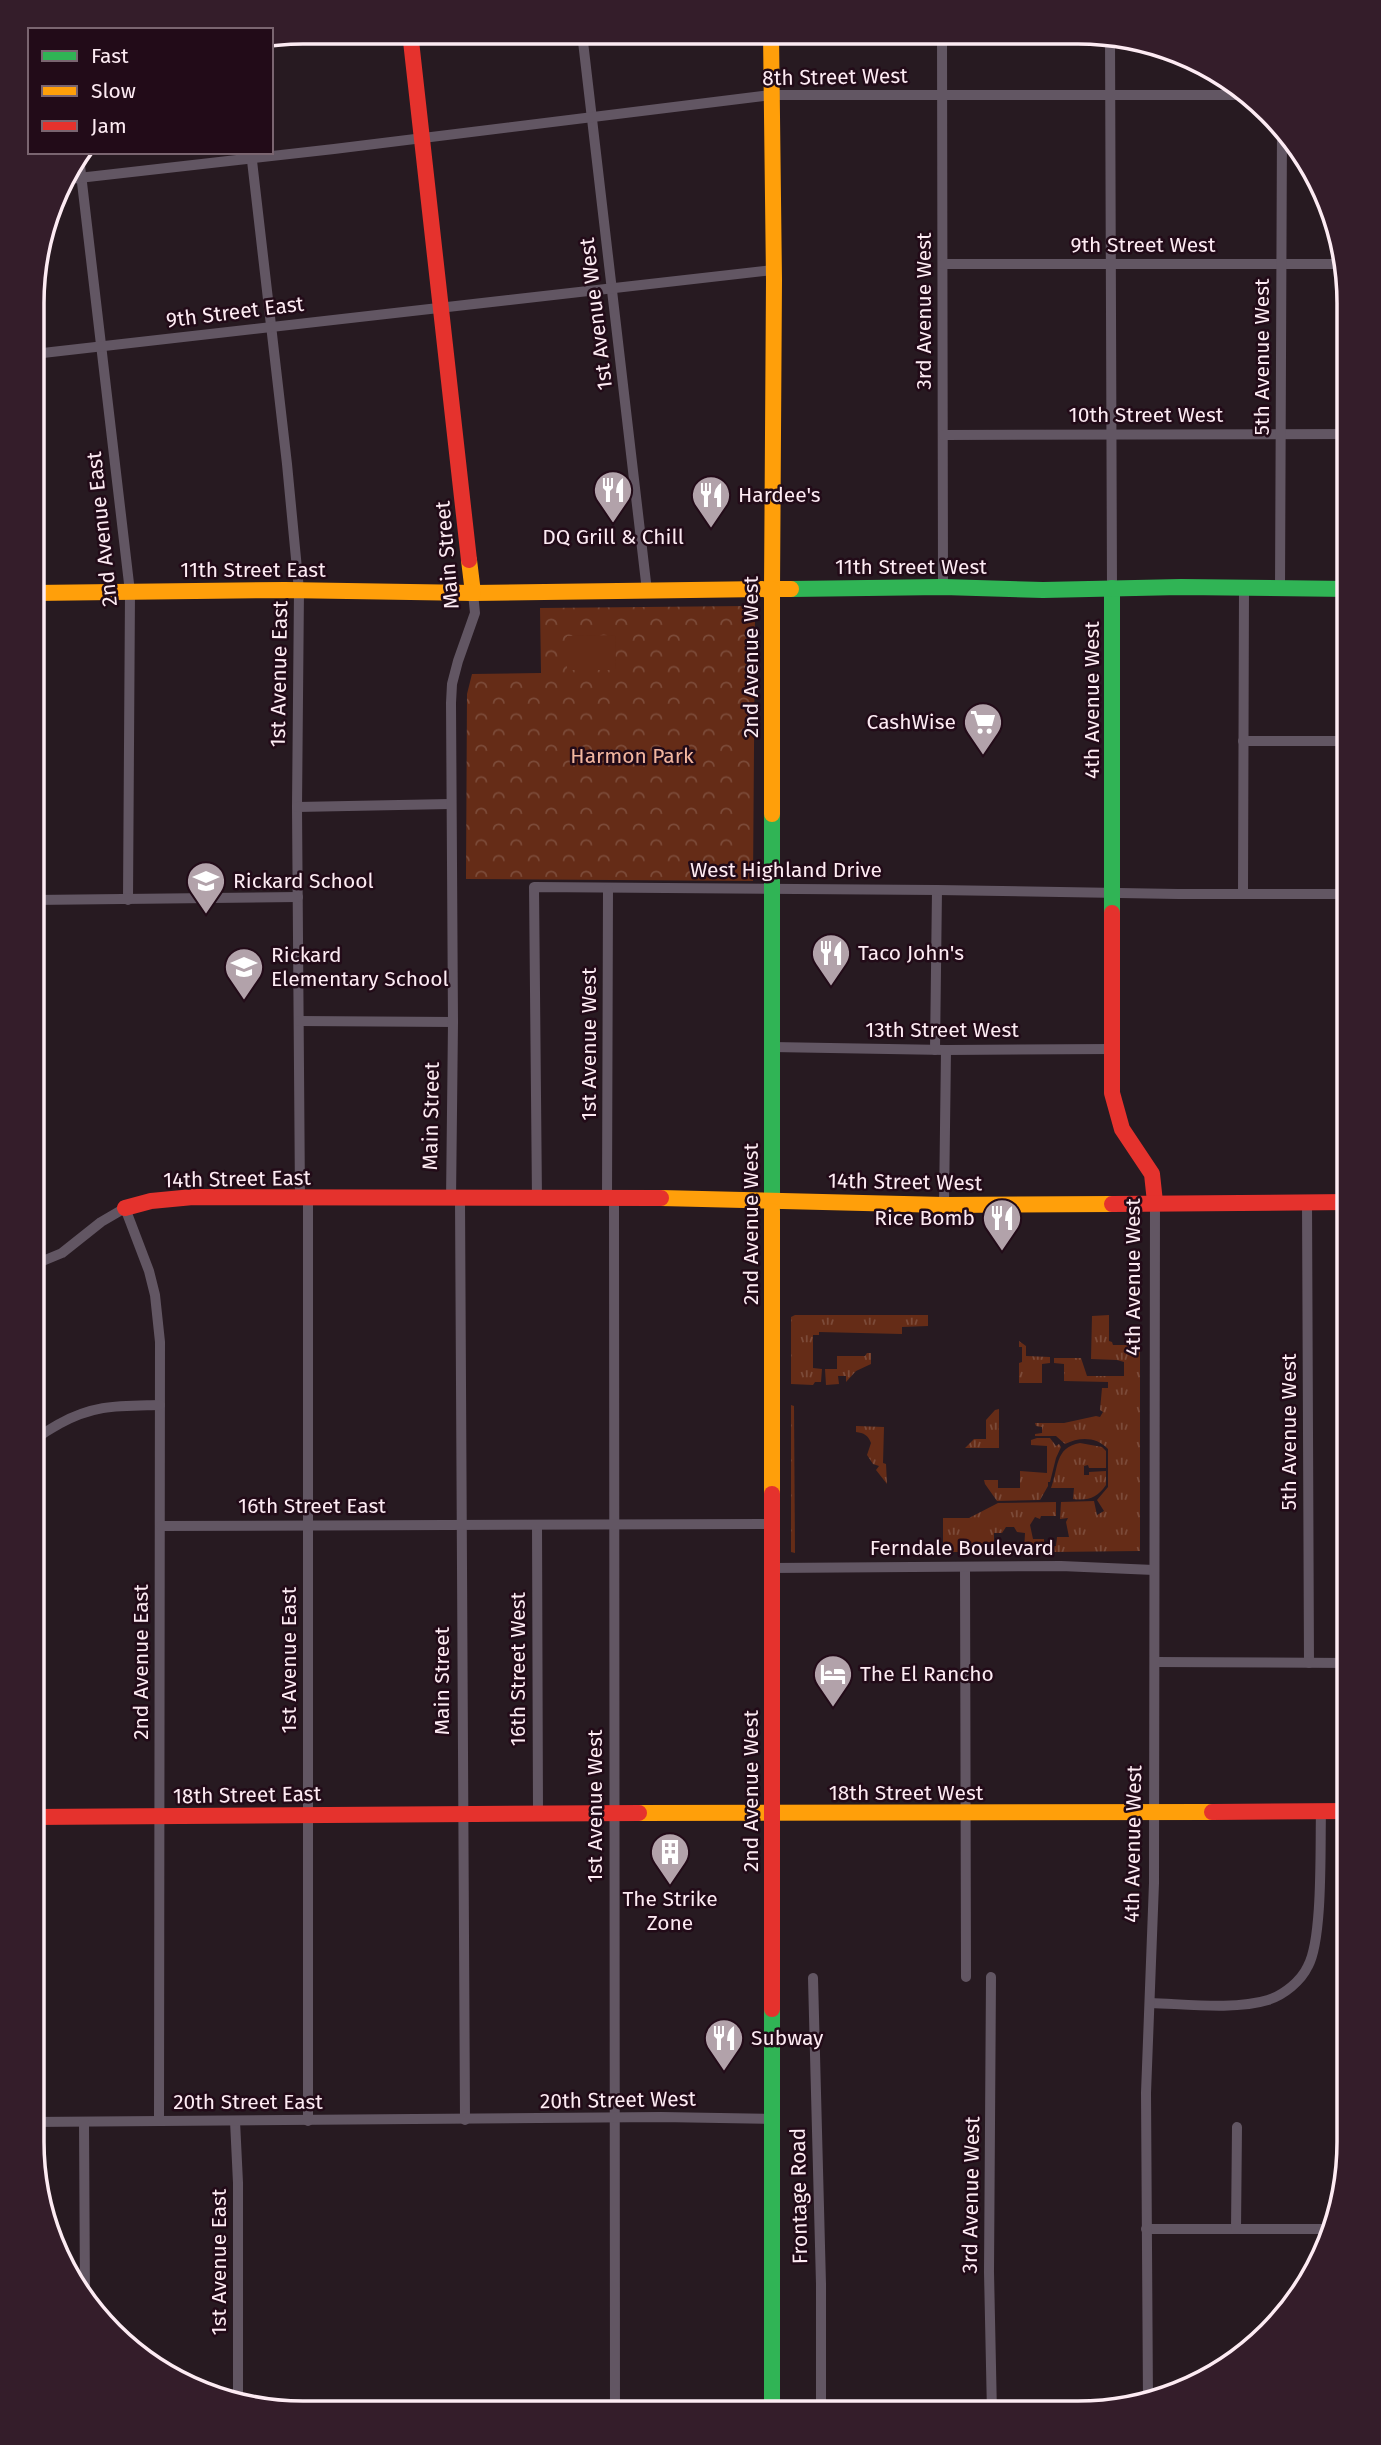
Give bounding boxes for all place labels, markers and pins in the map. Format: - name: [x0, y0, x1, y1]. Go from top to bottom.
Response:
- restaurant icon: DQ Grill & Chill: [592, 469, 634, 524]
- restaurant icon: Hardee's: [690, 474, 732, 529]
- place label: Hardee's: [738, 482, 821, 508]
- place label: DQ Grill & Chill: [542, 524, 684, 550]
- supermarket icon: CashWise: [962, 701, 1004, 756]
- place label: CashWise: [867, 709, 956, 735]
- school or university icon: Rickard School: [185, 860, 227, 915]
- place label: Rickard School: [233, 868, 374, 894]
- restaurant icon: Taco John's: [810, 932, 852, 987]
- place label: Taco John's: [858, 940, 964, 966]
- place label: Rickard Elementary School: [271, 942, 449, 992]
- school or university icon: Rickard Elementary School: [223, 946, 265, 1001]
- restaurant icon: Rice Bomb: [981, 1197, 1023, 1252]
- place label: Rice Bomb: [874, 1205, 975, 1231]
- hotel icon: The El Rancho: [812, 1653, 854, 1708]
- place label: The El Rancho: [860, 1661, 994, 1687]
- building icon: The Strike Zone: [649, 1831, 691, 1886]
- place label: The Strike Zone: [622, 1886, 718, 1936]
- restaurant icon: Subway: [703, 2017, 745, 2072]
- place label: Subway: [751, 2025, 824, 2051]

